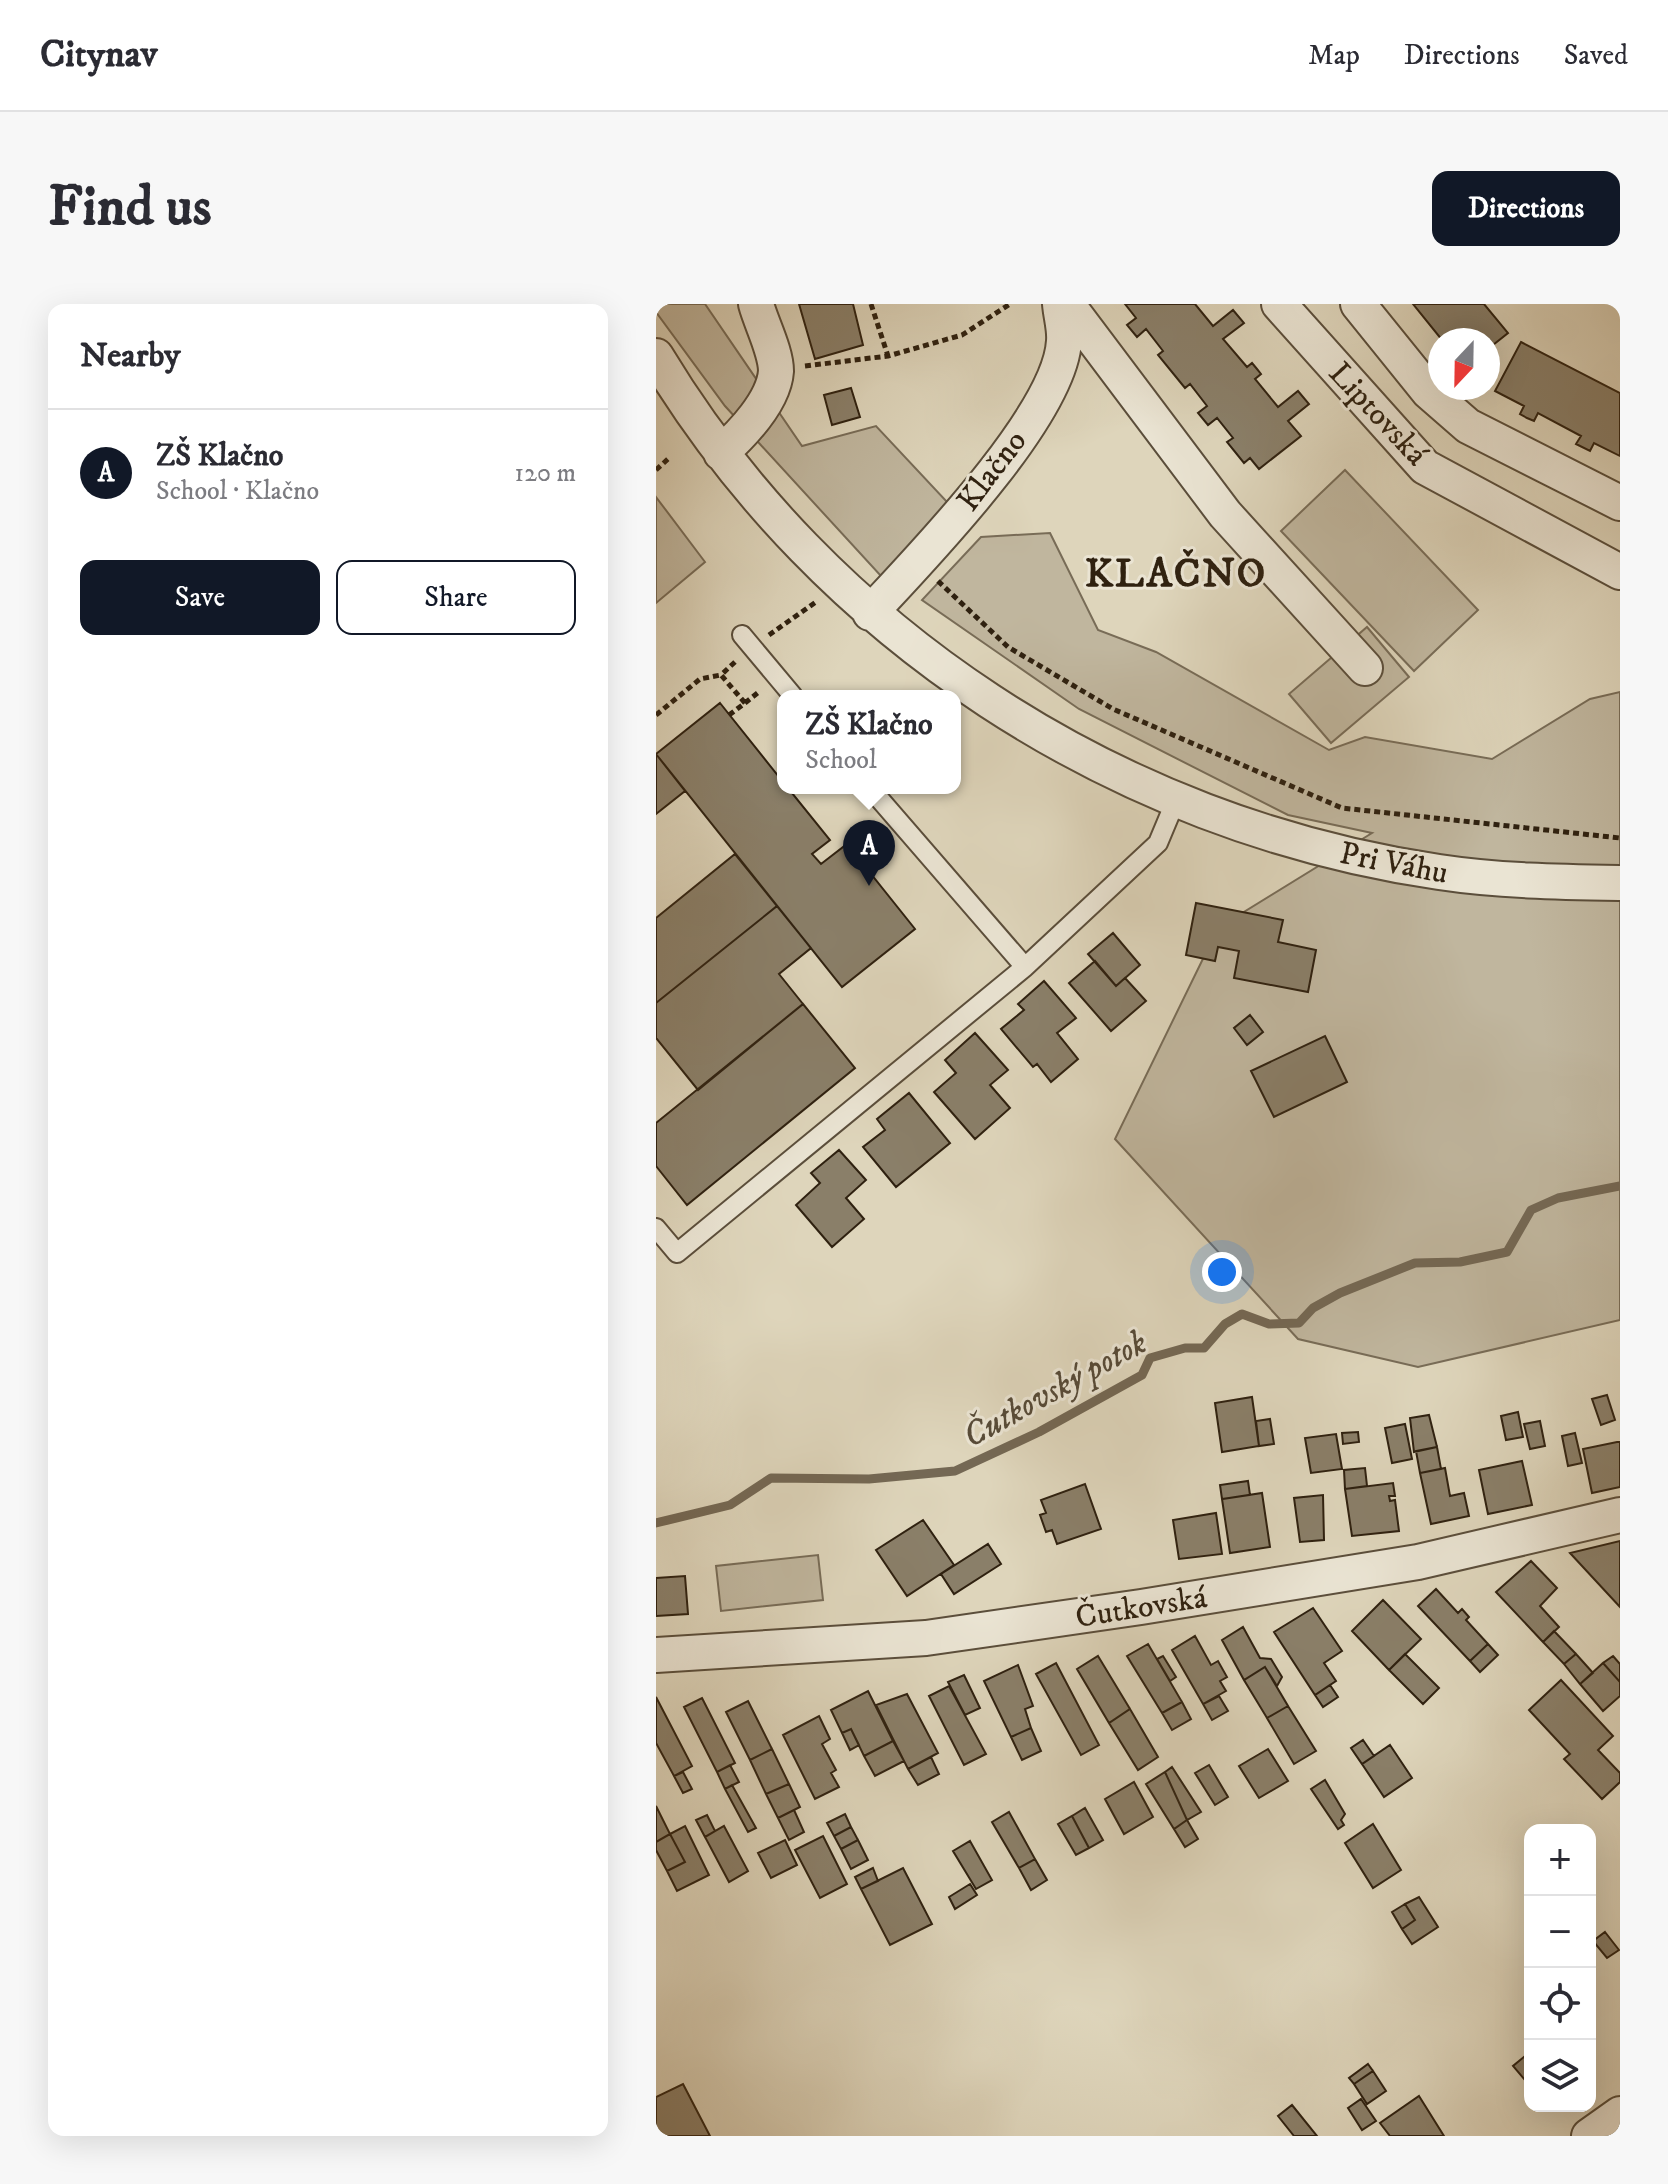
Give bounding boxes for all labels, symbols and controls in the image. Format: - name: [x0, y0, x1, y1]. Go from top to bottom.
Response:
- text: Citynav: [40, 31, 158, 79]
- text: Map: [1308, 38, 1360, 73]
- text: Directions: [1404, 38, 1520, 73]
- text: Saved: [1564, 38, 1628, 73]
- button: Directions: [1432, 171, 1620, 246]
- text: Find us: [48, 173, 212, 243]
- north arrow: [1428, 328, 1500, 400]
- text: Nearby: [80, 335, 181, 377]
- street label: Liptovská: [1319, 354, 1436, 475]
- street label: Klačno: [949, 423, 1036, 520]
- text: ZŠ Klačno: [156, 438, 283, 475]
- text: A: [98, 457, 114, 490]
- text: 120 m: [515, 457, 576, 490]
- text: School · Klačno: [156, 475, 319, 508]
- district label: KLAČNO: [1085, 548, 1267, 600]
- button: Save: [80, 560, 320, 635]
- button: Share: [336, 560, 576, 635]
- popup: [777, 690, 961, 794]
- text: ZŠ Klačno: [805, 707, 933, 744]
- text: School: [805, 744, 877, 777]
- pin: A: [843, 820, 895, 886]
- street label: Pri Váhu: [1336, 834, 1451, 894]
- your location: [1202, 1252, 1242, 1292]
- water label: Čutkovský potok: [955, 1321, 1155, 1458]
- street label: Čutkovská: [1073, 1578, 1210, 1638]
- map controls: [1524, 1824, 1596, 2112]
- button: +: [1524, 1824, 1596, 1896]
- button: −: [1524, 1896, 1596, 1968]
- button: locate: [1524, 1968, 1596, 2040]
- button: layers: [1524, 2040, 1596, 2112]

